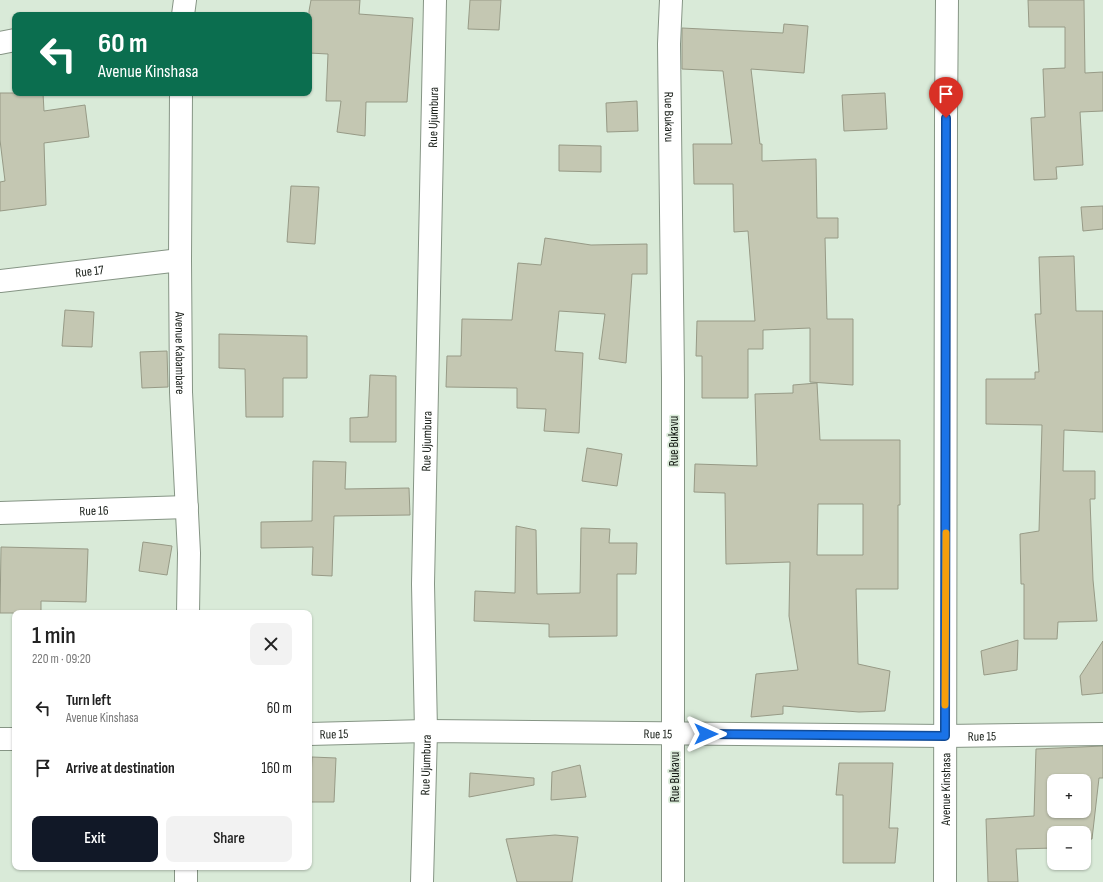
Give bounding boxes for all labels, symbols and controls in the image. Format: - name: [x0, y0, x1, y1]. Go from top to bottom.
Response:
- text: 60 m: [98, 27, 147, 60]
- icon: left: [32, 28, 84, 80]
- text: Avenue Kinshasa: [98, 61, 199, 82]
- pin: [929, 77, 963, 118]
- icon: arrive: [935, 83, 957, 105]
- street label: Rue Ujumbura: [425, 87, 442, 148]
- street label: Rue Bukavu: [661, 92, 677, 142]
- street label: Rue 17: [74, 262, 105, 281]
- street label: Avenue Kabambare: [171, 311, 188, 394]
- street label: Rue Ujumbura: [418, 411, 436, 472]
- street label: Rue Bukavu: [666, 416, 682, 466]
- street label: Rue 16: [79, 503, 109, 519]
- text: 1 min: [32, 621, 76, 650]
- button: close: [250, 623, 292, 665]
- text: 220 m · 09:20: [32, 651, 91, 667]
- text: Turn left: [66, 691, 111, 710]
- icon: left: [32, 697, 54, 719]
- text: 60 m: [267, 699, 292, 718]
- text: Avenue Kinshasa: [66, 710, 139, 726]
- position arrow: [685, 713, 727, 755]
- street label: Rue 15: [320, 726, 348, 743]
- street label: Rue 15: [644, 726, 672, 742]
- street label: Rue 15: [968, 728, 996, 745]
- street label: Rue Ujumbura: [417, 735, 435, 796]
- street label: Rue Bukavu: [667, 752, 683, 802]
- street label: Avenue Kinshasa: [938, 753, 954, 826]
- icon: arrive: [32, 757, 54, 779]
- text: Arrive at destination: [66, 759, 175, 778]
- text: 160 m: [261, 759, 292, 778]
- map controls: [1047, 774, 1091, 870]
- button: +: [1047, 774, 1091, 818]
- button: Exit: [32, 816, 158, 862]
- button: Share: [166, 816, 292, 862]
- button: −: [1047, 826, 1091, 870]

